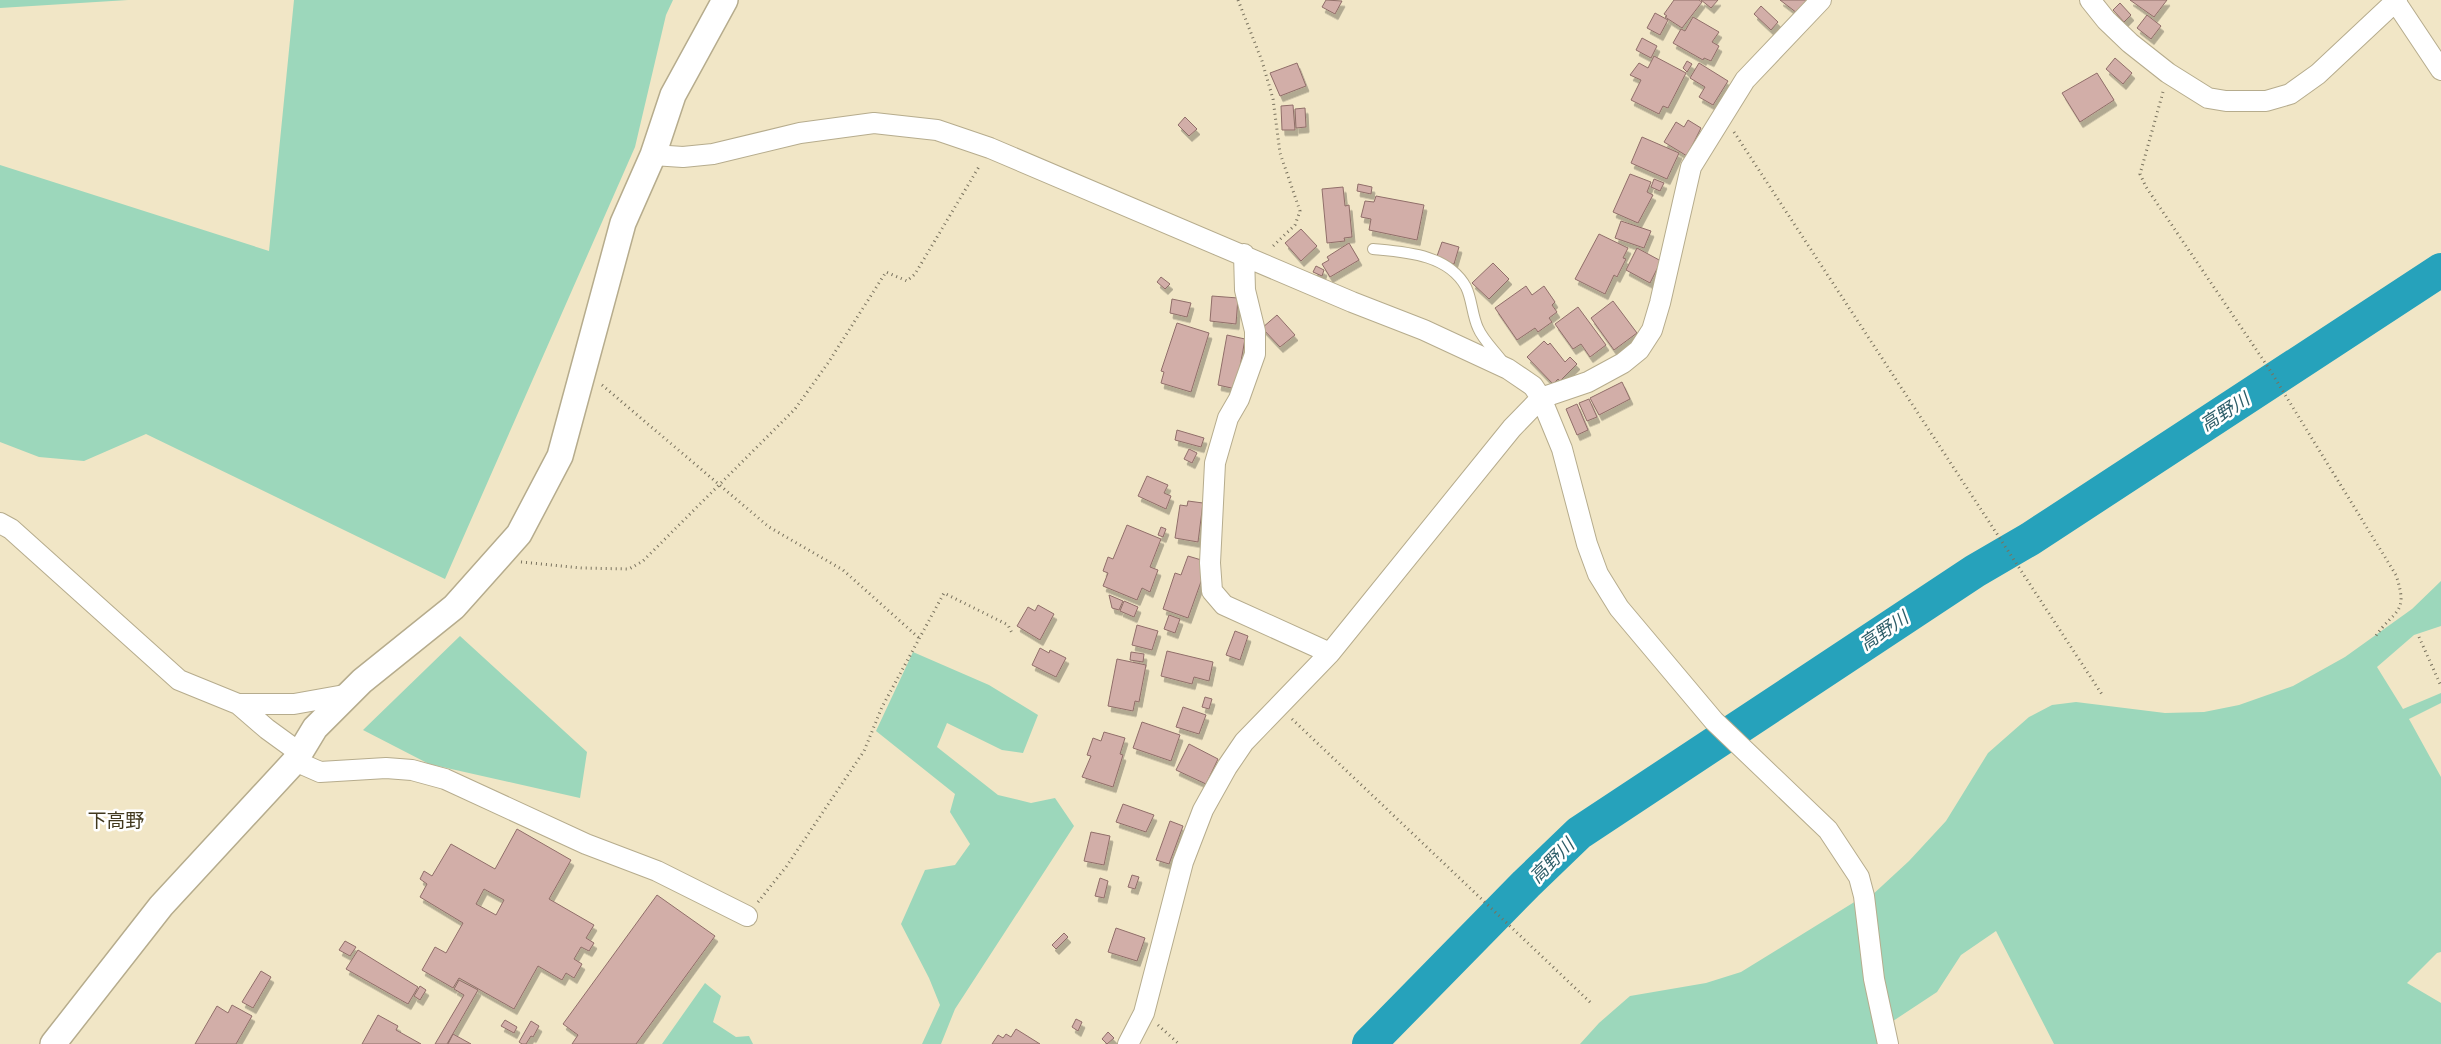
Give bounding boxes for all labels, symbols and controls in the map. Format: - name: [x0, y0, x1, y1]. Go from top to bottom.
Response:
- water label: 高野川: [2196, 386, 2255, 435]
- water label: 高野川: [1855, 605, 1914, 654]
- district label: 下高野: [87, 808, 145, 831]
- water label: 高野川: [1524, 832, 1580, 887]

